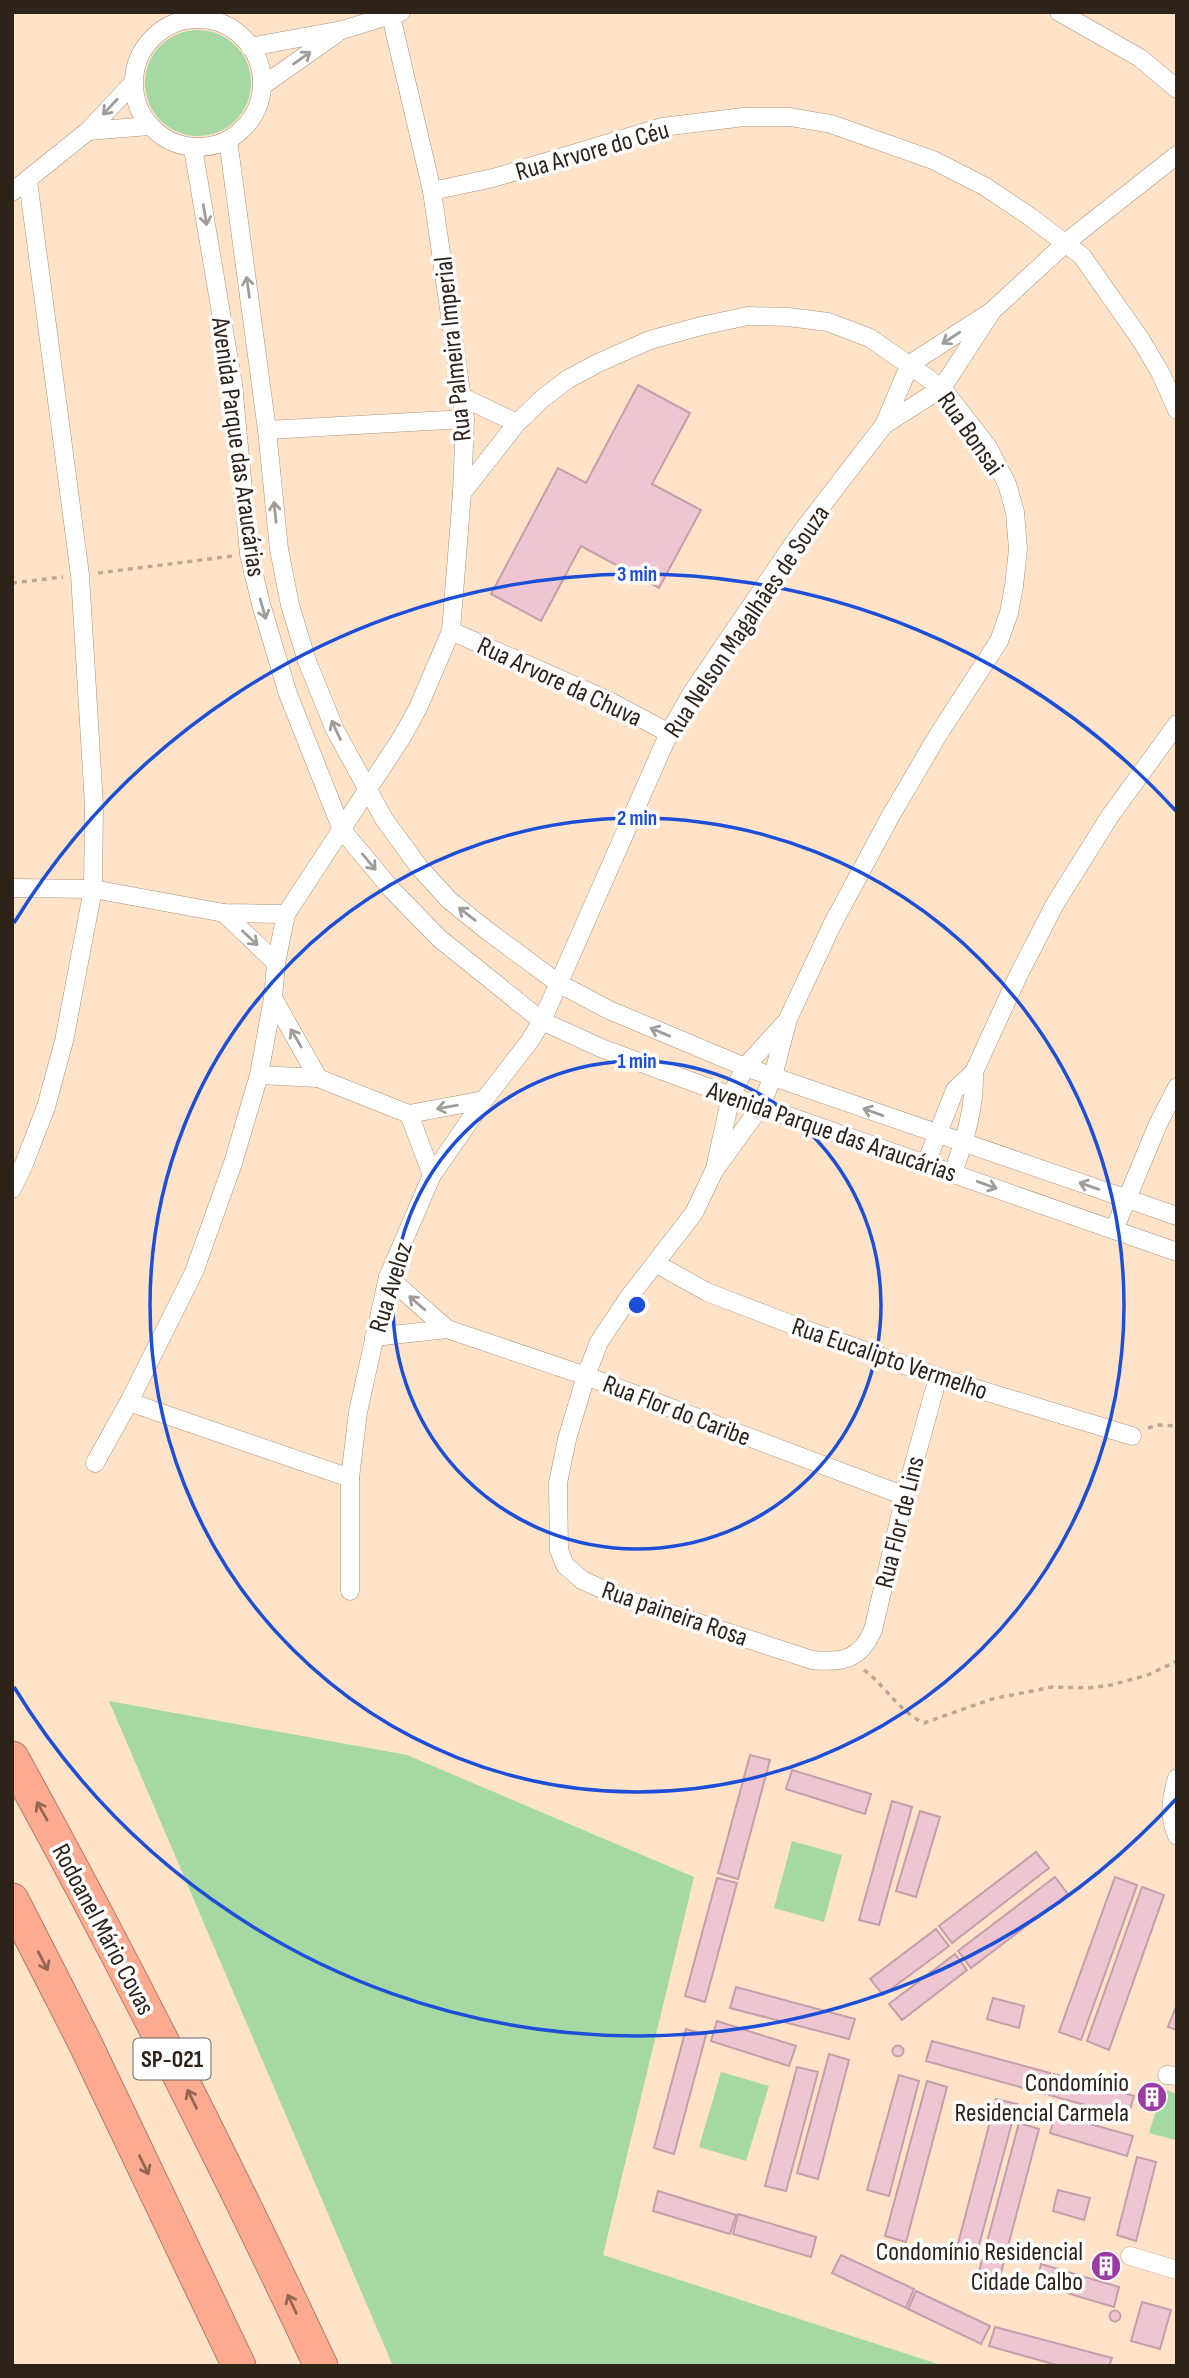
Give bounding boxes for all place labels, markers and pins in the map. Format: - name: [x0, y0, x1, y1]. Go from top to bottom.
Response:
- centre of rings: [625, 1293, 649, 1317]
- place label: Condomínio Residencial Carmela: [954, 2068, 1129, 2129]
- building icon: Condomínio Residencial Carmela: [1135, 2080, 1169, 2114]
- place label: Condomínio Residencial Cidade Calbo: [876, 2237, 1083, 2298]
- building icon: Condomínio Residencial Cidade Calbo: [1089, 2249, 1123, 2283]

